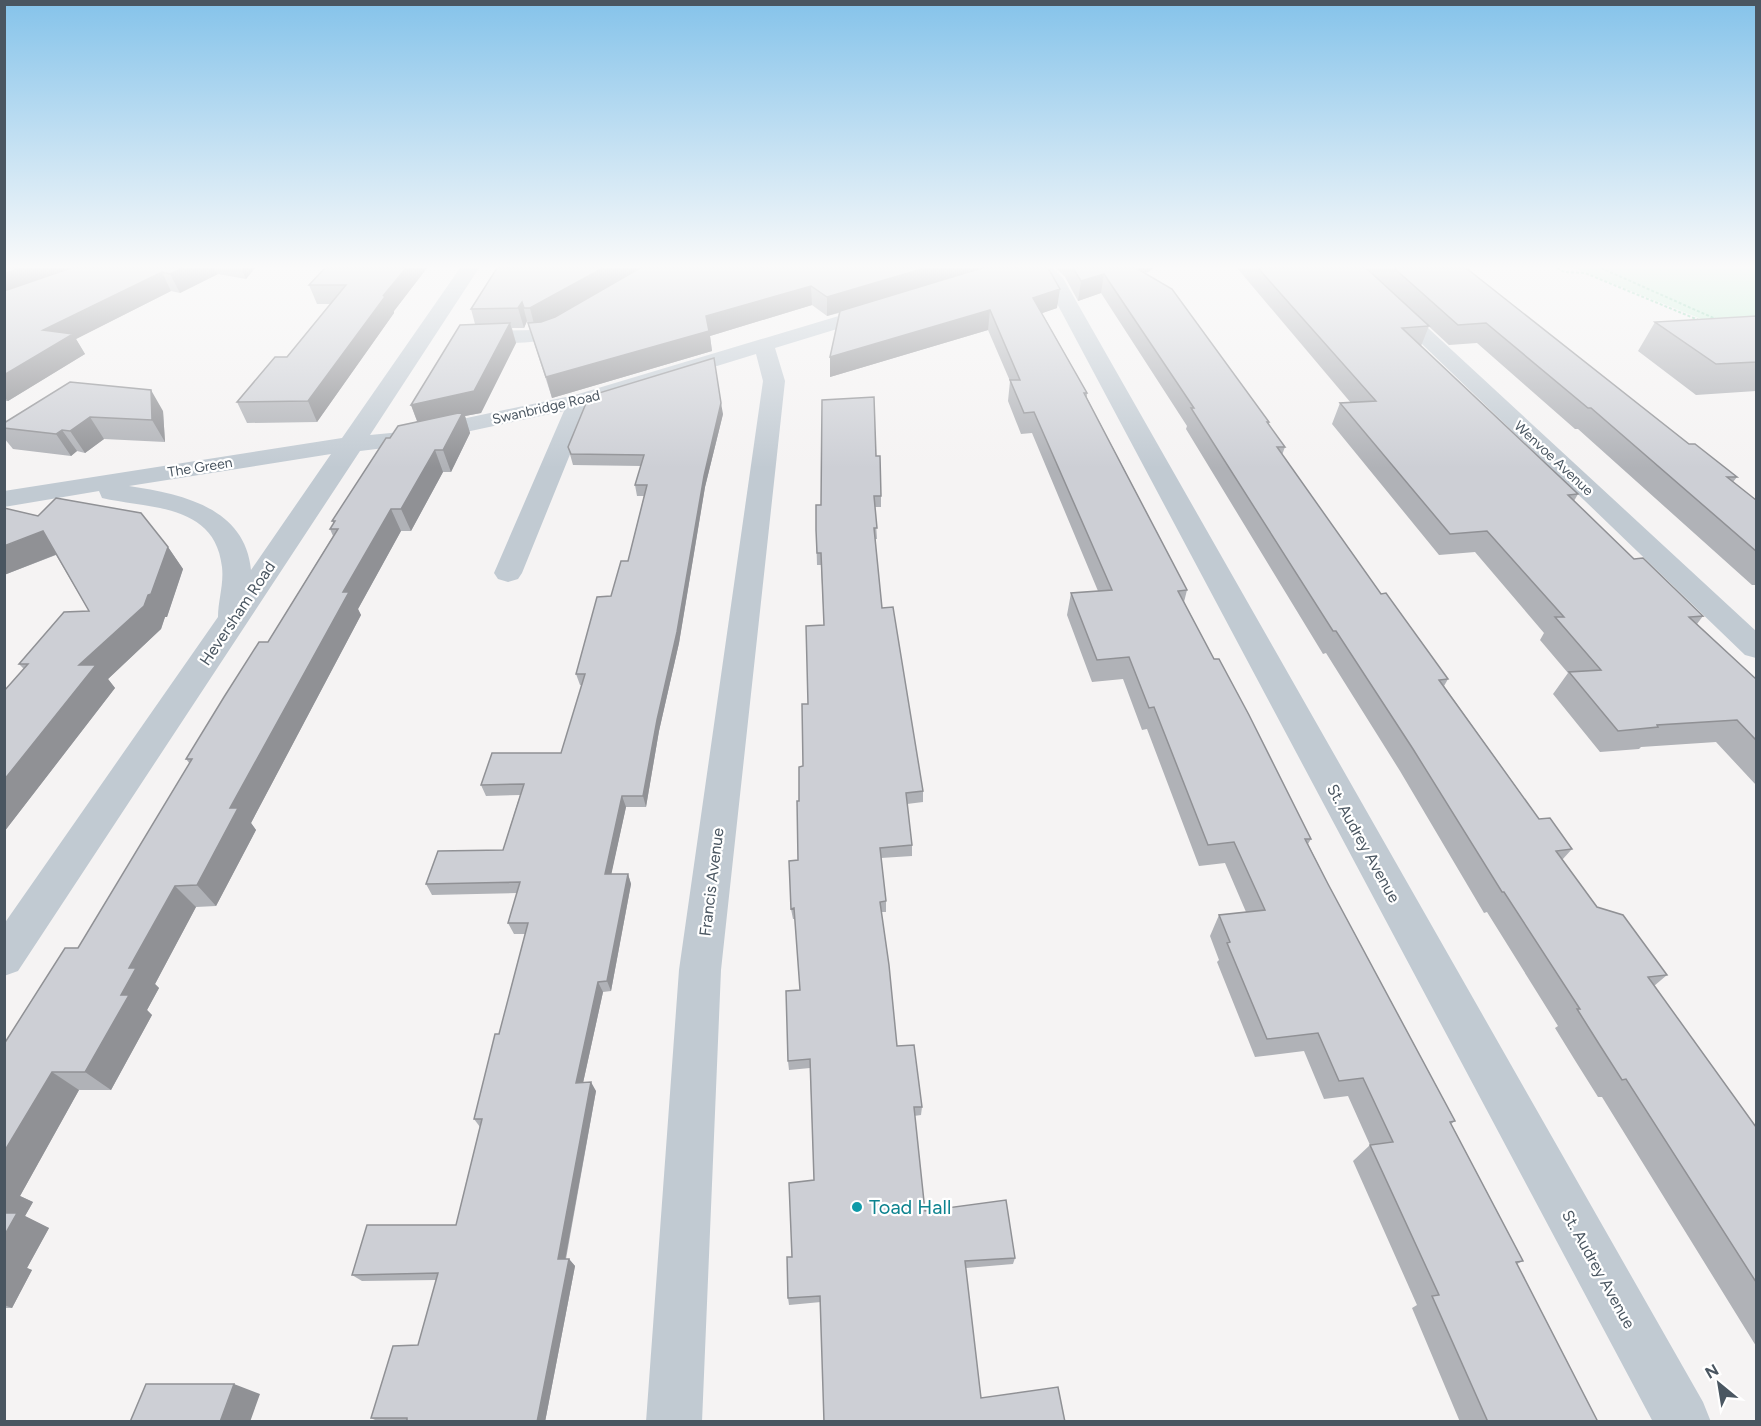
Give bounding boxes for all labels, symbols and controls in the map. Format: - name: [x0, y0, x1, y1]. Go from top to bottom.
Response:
- street label: Swanbridge Road: [490, 387, 602, 428]
- street label: Wenvoe Avenue: [1511, 417, 1597, 500]
- street label: The Green: [167, 454, 234, 481]
- street label: Heversham Road: [195, 557, 279, 669]
- street label: St. Audrey Avenue: [1323, 781, 1404, 906]
- street label: Francis Avenue: [695, 827, 728, 937]
- place label: Toad Hall: [869, 1195, 951, 1219]
- marker: Toad Hall: [850, 1200, 864, 1214]
- street label: St. Audrey Avenue: [1558, 1207, 1639, 1332]
- north arrow: [1689, 1354, 1749, 1414]
- text: N: [1702, 1360, 1722, 1383]

